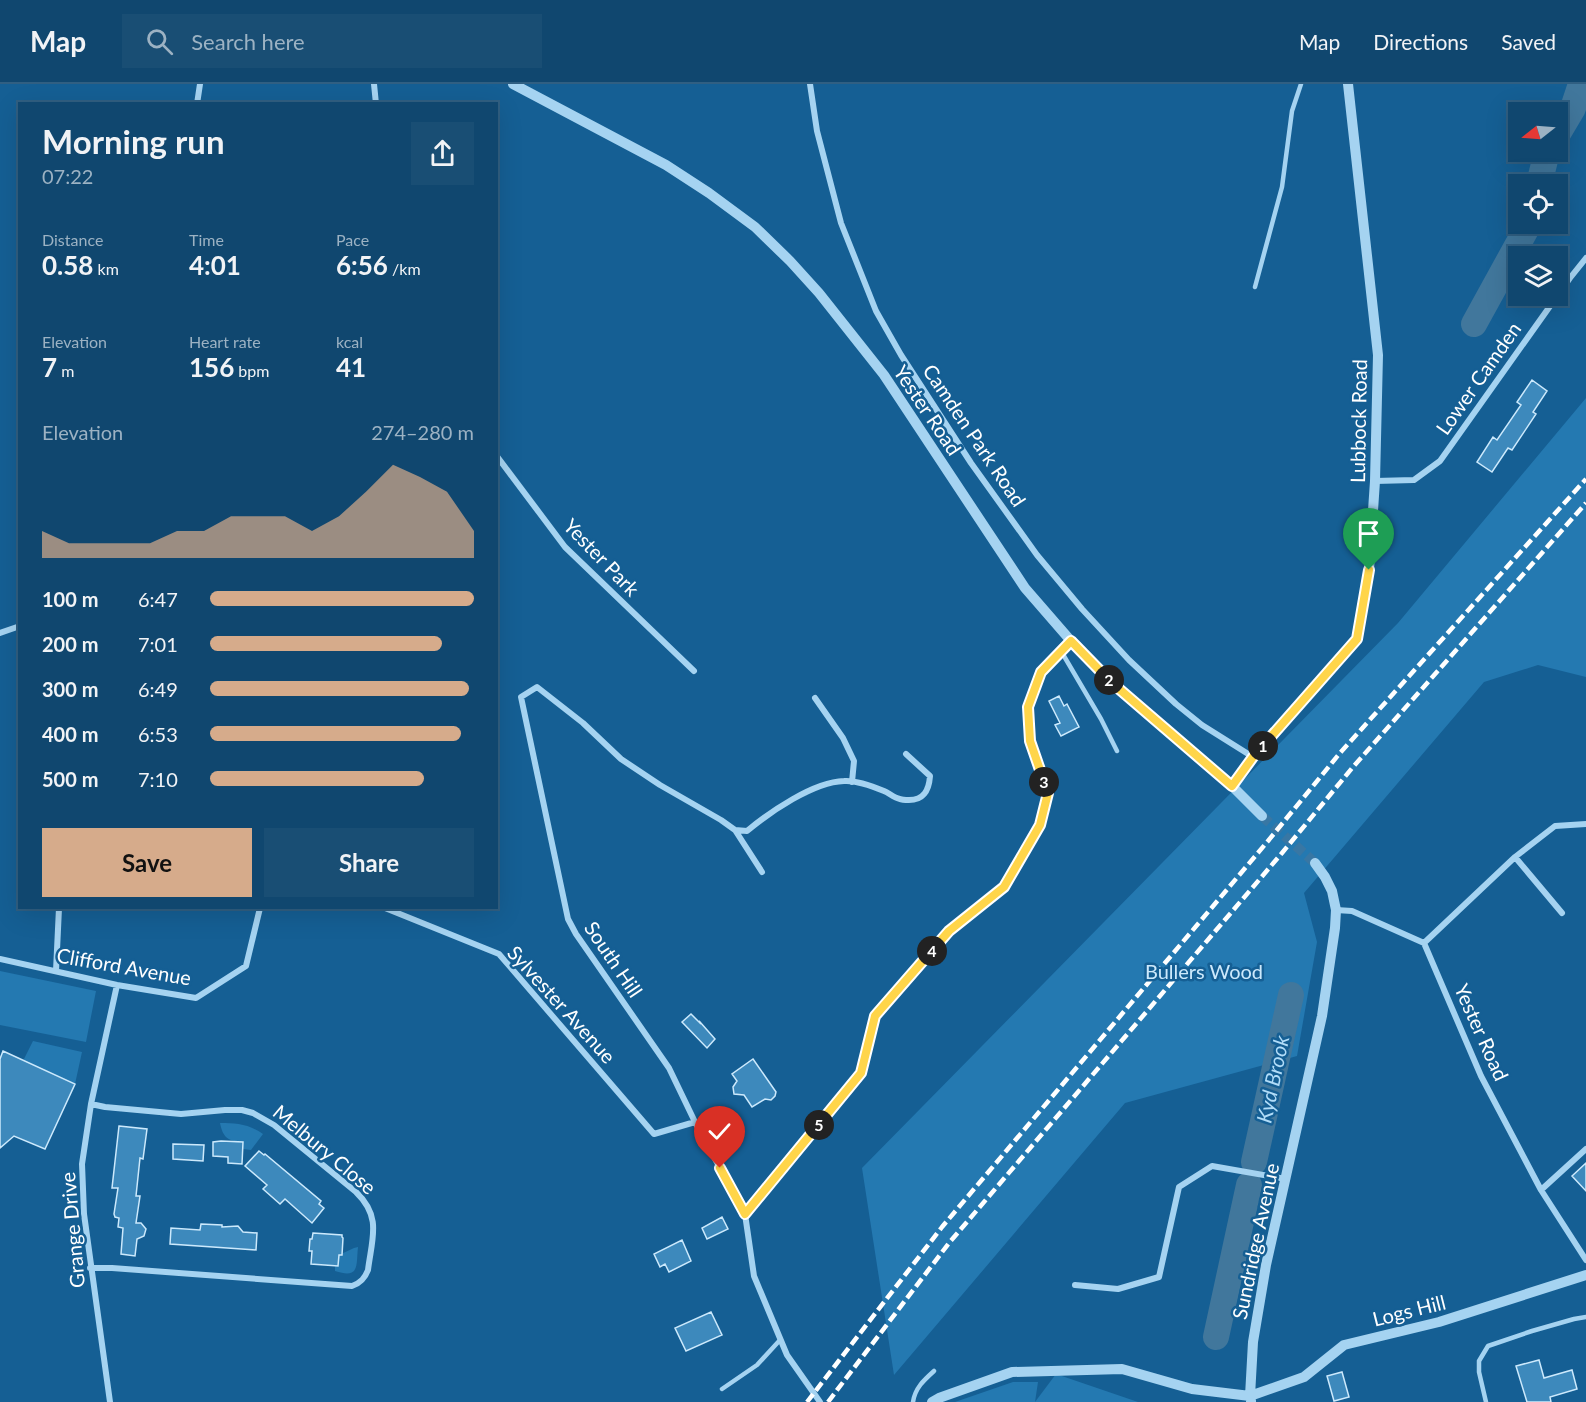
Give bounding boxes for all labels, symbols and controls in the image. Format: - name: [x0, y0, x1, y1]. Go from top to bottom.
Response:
- search box: [122, 14, 542, 68]
- text: Map: [30, 24, 86, 58]
- icon: search: [143, 25, 176, 58]
- text: Search here: [191, 28, 305, 55]
- text: Map: [1299, 29, 1340, 54]
- text: Directions: [1373, 29, 1468, 54]
- text: Saved: [1501, 29, 1556, 54]
- north arrow: [1508, 102, 1568, 162]
- map controls: [1508, 102, 1568, 306]
- text: Morning run: [42, 121, 225, 161]
- button: share: [411, 122, 474, 185]
- text: 07:22: [42, 164, 93, 188]
- button: locate: [1508, 174, 1568, 234]
- text: Distance: [42, 230, 103, 249]
- text: Time: [189, 230, 224, 249]
- text: Pace: [336, 230, 369, 249]
- button: layers: [1508, 246, 1568, 306]
- text: 0.58: [42, 249, 93, 281]
- text: 4:01: [189, 249, 241, 281]
- text: 6:56: [336, 249, 388, 281]
- text: km: [93, 259, 119, 278]
- text: /km: [388, 259, 421, 278]
- street label: Lower Camden: [1430, 317, 1526, 439]
- text: Elevation: [42, 332, 107, 351]
- text: Heart rate: [189, 332, 261, 351]
- text: kcal: [336, 332, 363, 351]
- text: 7: [42, 351, 57, 383]
- text: 156: [189, 351, 234, 383]
- text: 41: [336, 351, 366, 383]
- street label: Camden Park Road: [919, 359, 1031, 511]
- street label: Lubbock Road: [1345, 359, 1371, 483]
- street label: Yester Road: [889, 360, 967, 460]
- text: m: [57, 361, 74, 380]
- text: bpm: [234, 361, 269, 380]
- text: Elevation: [42, 420, 123, 444]
- text: 274–280 m: [371, 420, 474, 444]
- pin: [1343, 508, 1394, 570]
- street label: Yester Park: [559, 513, 645, 601]
- icon: arrive: [1352, 517, 1385, 550]
- text: 100 m: [42, 587, 98, 611]
- text: 6:47: [138, 587, 178, 611]
- text: 200 m: [42, 632, 98, 656]
- text: 7:01: [138, 632, 178, 656]
- pin: 2: [1094, 665, 1124, 695]
- text: 2: [1104, 670, 1114, 689]
- text: 300 m: [42, 677, 98, 701]
- text: 6:49: [138, 677, 178, 701]
- text: 400 m: [42, 722, 98, 746]
- text: 6:53: [138, 722, 178, 746]
- pin: 1: [1248, 731, 1278, 761]
- text: 1: [1258, 736, 1268, 755]
- text: 500 m: [42, 767, 98, 791]
- text: 7:10: [138, 767, 178, 791]
- pin: 3: [1029, 767, 1059, 797]
- text: 3: [1039, 772, 1049, 791]
- button: Save: [42, 828, 252, 897]
- button: Share: [264, 828, 474, 897]
- street label: South Hill: [580, 917, 648, 1001]
- pin: 4: [917, 936, 947, 966]
- street label: Sylvester Avenue: [503, 940, 621, 1068]
- text: 4: [927, 941, 937, 960]
- street label: Clifford Avenue: [55, 942, 193, 990]
- park label: Bullers Wood: [1145, 959, 1263, 983]
- street label: Yester Road: [1450, 980, 1514, 1084]
- water label: Kyd Brook: [1251, 1032, 1294, 1125]
- street label: Melbury Close: [269, 1099, 381, 1199]
- pin: [694, 1106, 745, 1168]
- pin: 5: [804, 1110, 834, 1140]
- icon: check: [703, 1115, 736, 1148]
- text: 5: [814, 1115, 824, 1134]
- street label: Sundridge Avenue: [1227, 1161, 1283, 1321]
- street label: Grange Drive: [55, 1171, 89, 1289]
- street label: Logs Hill: [1370, 1289, 1448, 1331]

